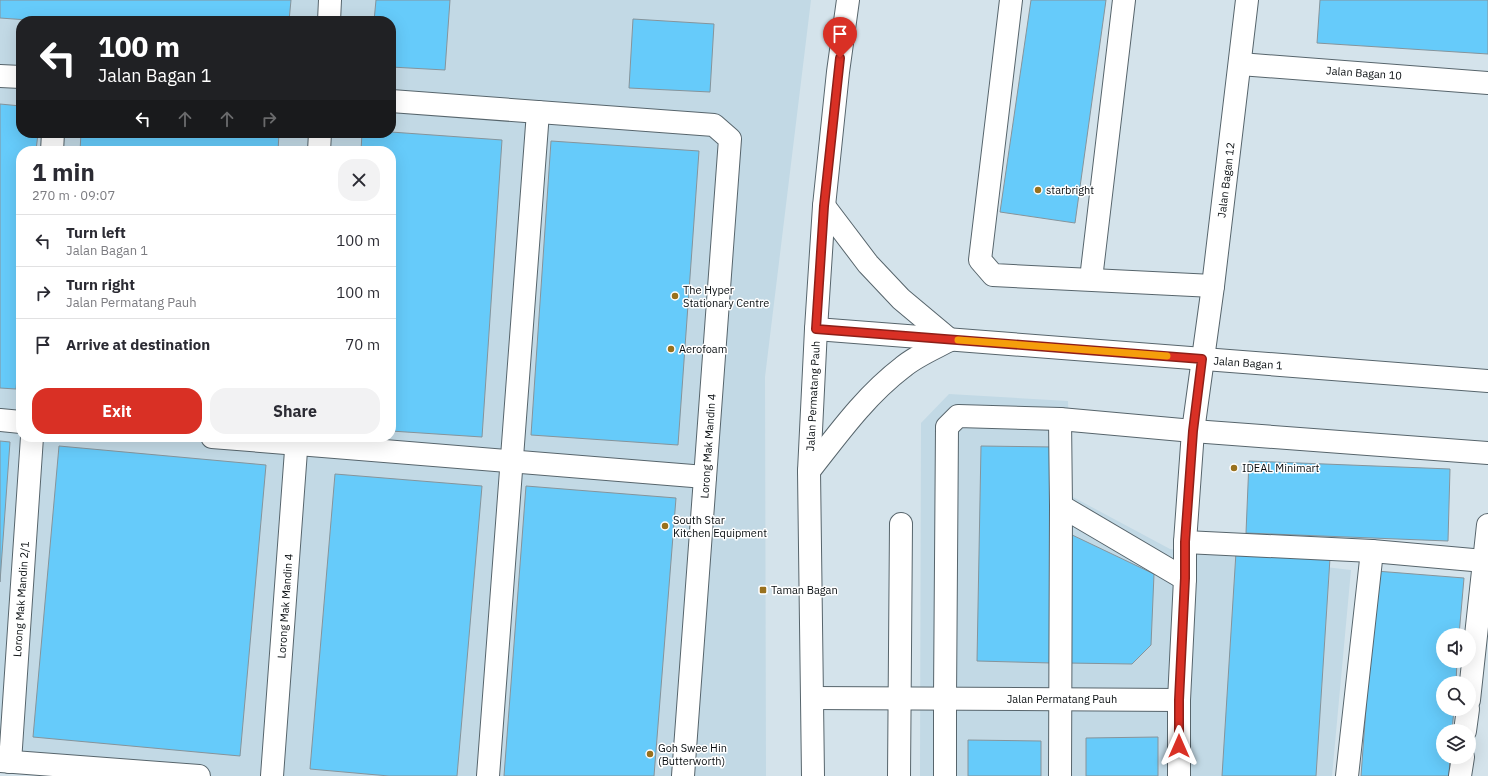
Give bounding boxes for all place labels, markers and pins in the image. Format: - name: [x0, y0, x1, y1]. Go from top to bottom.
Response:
- pin: [823, 17, 857, 58]
- place label: starbright: [1046, 183, 1094, 197]
- marker: starbright: [1033, 185, 1043, 195]
- place label: The Hyper Stationary Centre: [683, 283, 769, 310]
- marker: The Hyper Stationary Centre: [670, 291, 680, 301]
- place label: Aerofoam: [679, 342, 727, 356]
- marker: Aerofoam: [666, 344, 676, 354]
- place label: IDEAL Minimart: [1242, 461, 1320, 475]
- marker: IDEAL Minimart: [1229, 463, 1239, 473]
- place label: South Star Kitchen Equipment: [673, 513, 767, 540]
- marker: South Star Kitchen Equipment: [660, 521, 670, 531]
- place label: Taman Bagan: [771, 583, 838, 597]
- marker: Taman Bagan: [758, 585, 768, 595]
- place label: Goh Swee Hin (Butterworth): [658, 741, 727, 768]
- marker: Goh Swee Hin (Butterworth): [645, 749, 655, 759]

